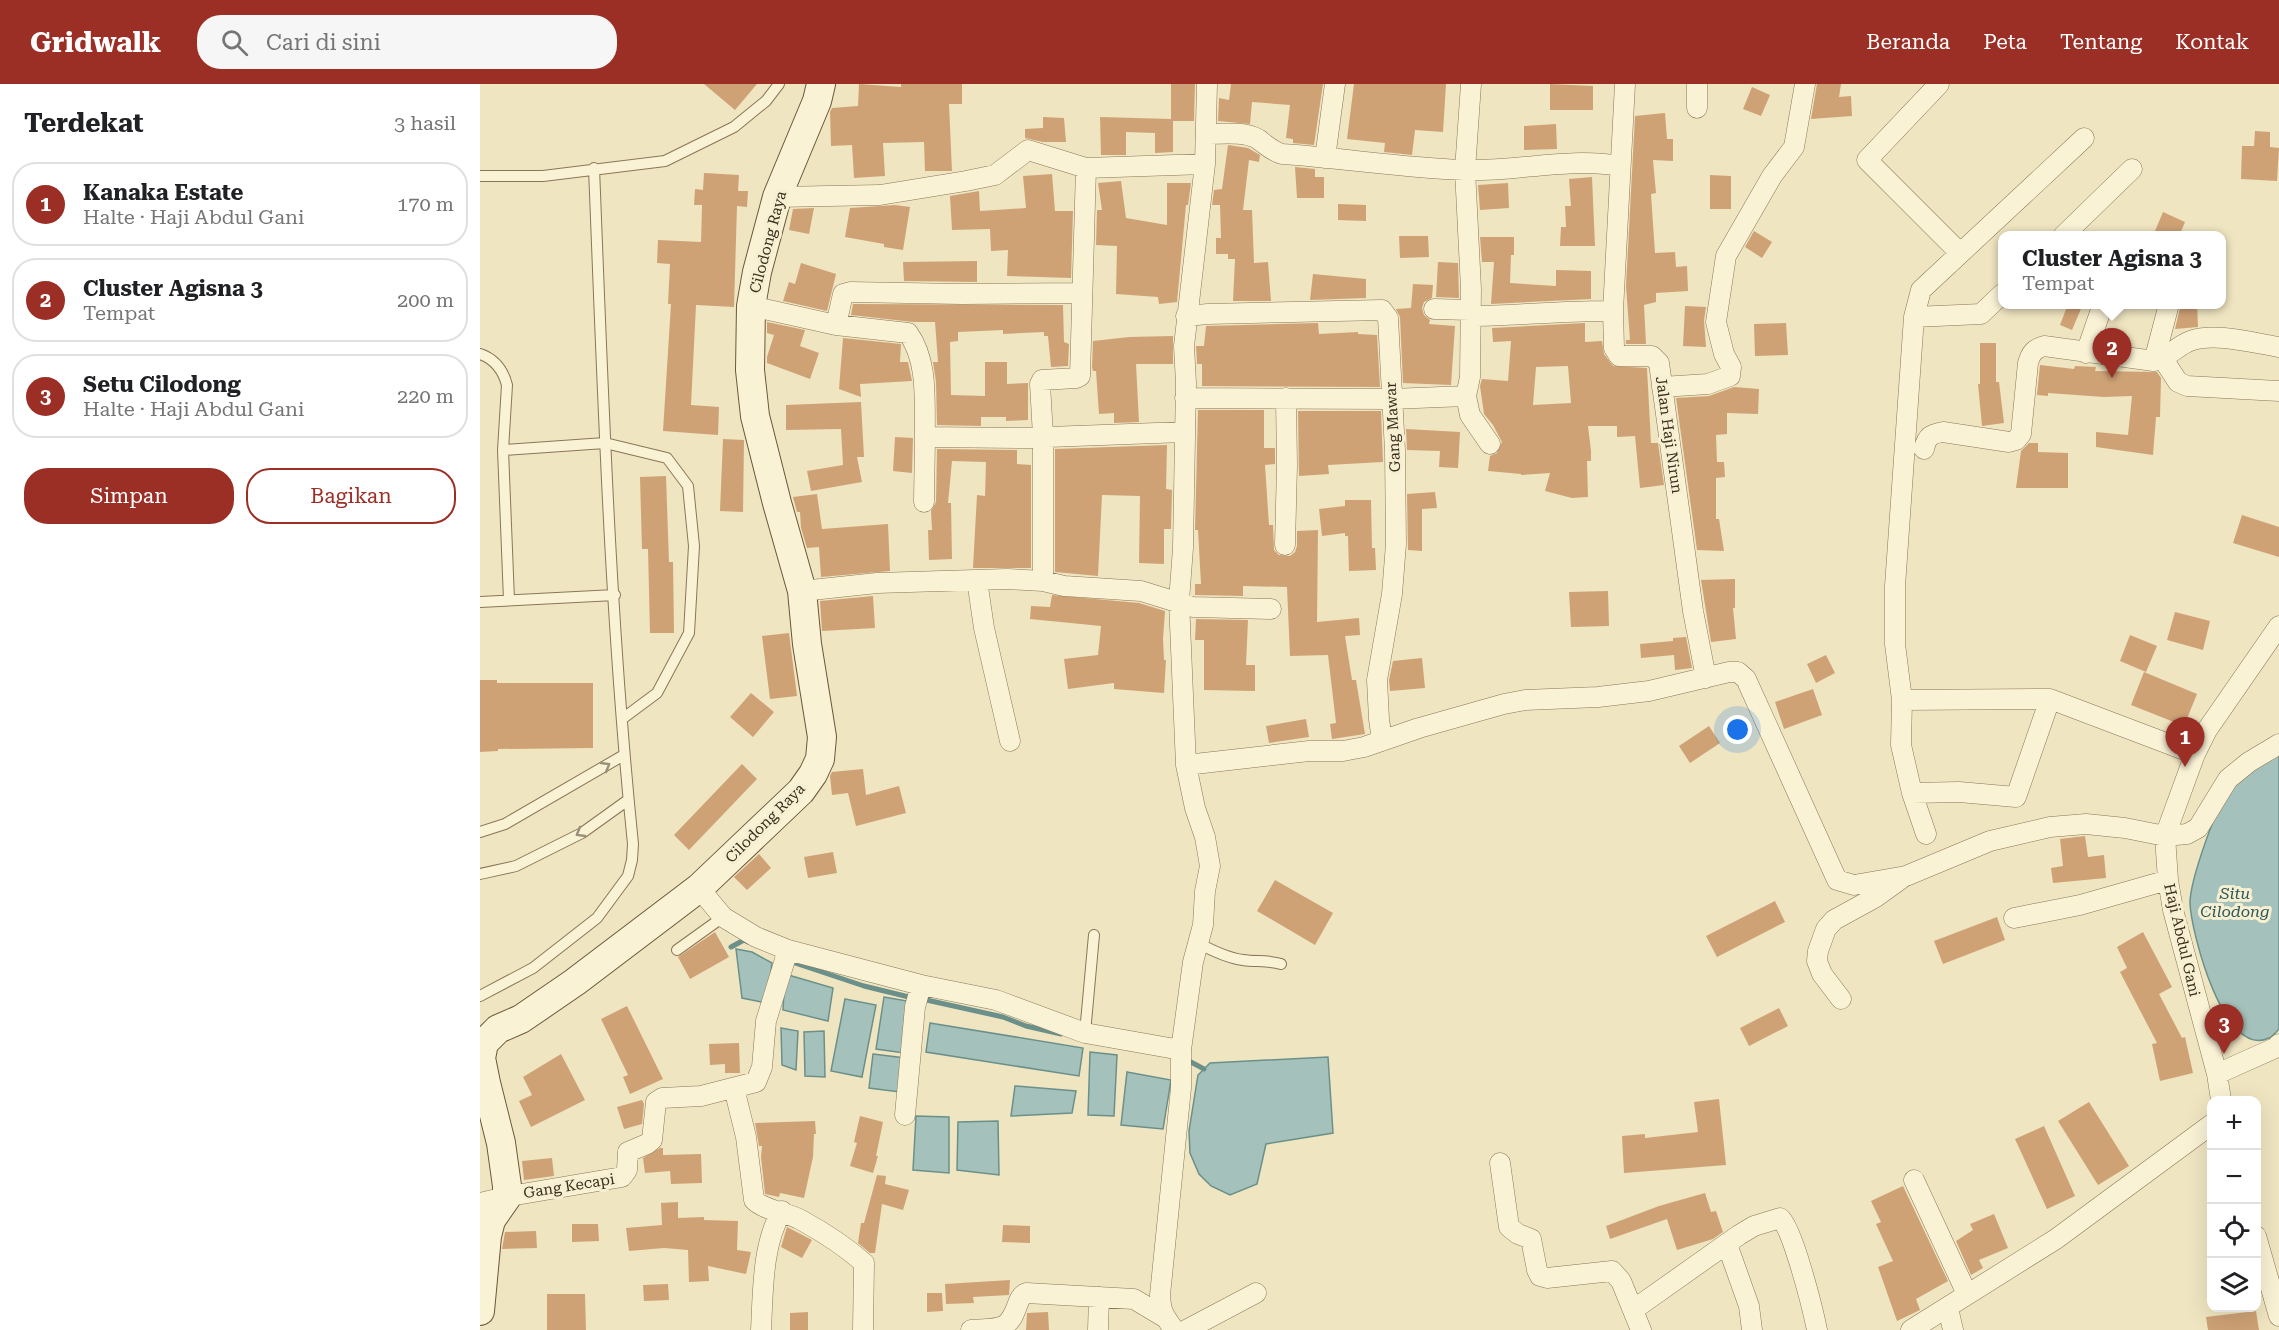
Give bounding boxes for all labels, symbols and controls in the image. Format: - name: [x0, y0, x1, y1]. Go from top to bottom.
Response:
- search box: [197, 15, 617, 69]
- text: Gridwalk: [30, 26, 161, 59]
- icon: search: [218, 26, 251, 59]
- text: Cari di sini: [266, 30, 381, 55]
- text: Beranda: [1866, 30, 1950, 54]
- text: Peta: [1983, 30, 2027, 54]
- text: Tentang: [2060, 30, 2142, 54]
- text: Kontak: [2175, 30, 2249, 54]
- text: Terdekat: [24, 108, 144, 138]
- text: 3 hasil: [394, 111, 456, 135]
- text: Kanaka Estate: [83, 180, 243, 205]
- street label: Cilodong Raya: [746, 189, 790, 295]
- text: 1: [40, 192, 51, 216]
- text: 170 m: [397, 192, 454, 216]
- text: Halte · Haji Abdul Gani: [83, 205, 304, 229]
- popup: [1998, 231, 2226, 309]
- text: Cluster Agisna 3: [2022, 246, 2202, 271]
- text: Tempat: [2022, 271, 2094, 295]
- text: Cluster Agisna 3: [83, 276, 263, 301]
- text: 2: [40, 288, 51, 312]
- text: 200 m: [397, 288, 454, 312]
- text: Tempat: [83, 301, 155, 325]
- pin: 2: [2092, 328, 2132, 378]
- text: Setu Cilodong: [83, 372, 241, 397]
- street label: Jalan Haji Nirun: [1652, 375, 1686, 495]
- street label: Gang Mawar: [1382, 381, 1404, 473]
- text: 3: [40, 384, 51, 408]
- text: 220 m: [397, 384, 454, 408]
- text: Halte · Haji Abdul Gani: [83, 397, 304, 421]
- button: Simpan: [24, 468, 234, 524]
- button: Bagikan: [246, 468, 456, 524]
- your location: [1723, 715, 1752, 744]
- pin: 1: [2166, 718, 2204, 767]
- one-way arrow: [600, 762, 610, 773]
- street label: Cilodong Raya: [721, 779, 809, 867]
- one-way arrow: [576, 826, 586, 837]
- street label: Haji Abdul Gani: [2160, 882, 2204, 999]
- water label: Situ Cilodong: [2200, 884, 2270, 921]
- pin: 3: [2204, 1004, 2244, 1054]
- map controls: [2207, 1096, 2261, 1312]
- button: +: [2207, 1096, 2261, 1150]
- button: −: [2207, 1150, 2261, 1204]
- street label: Gang Kecapi: [522, 1170, 616, 1202]
- button: locate: [2207, 1204, 2261, 1258]
- button: layers: [2207, 1258, 2261, 1312]

